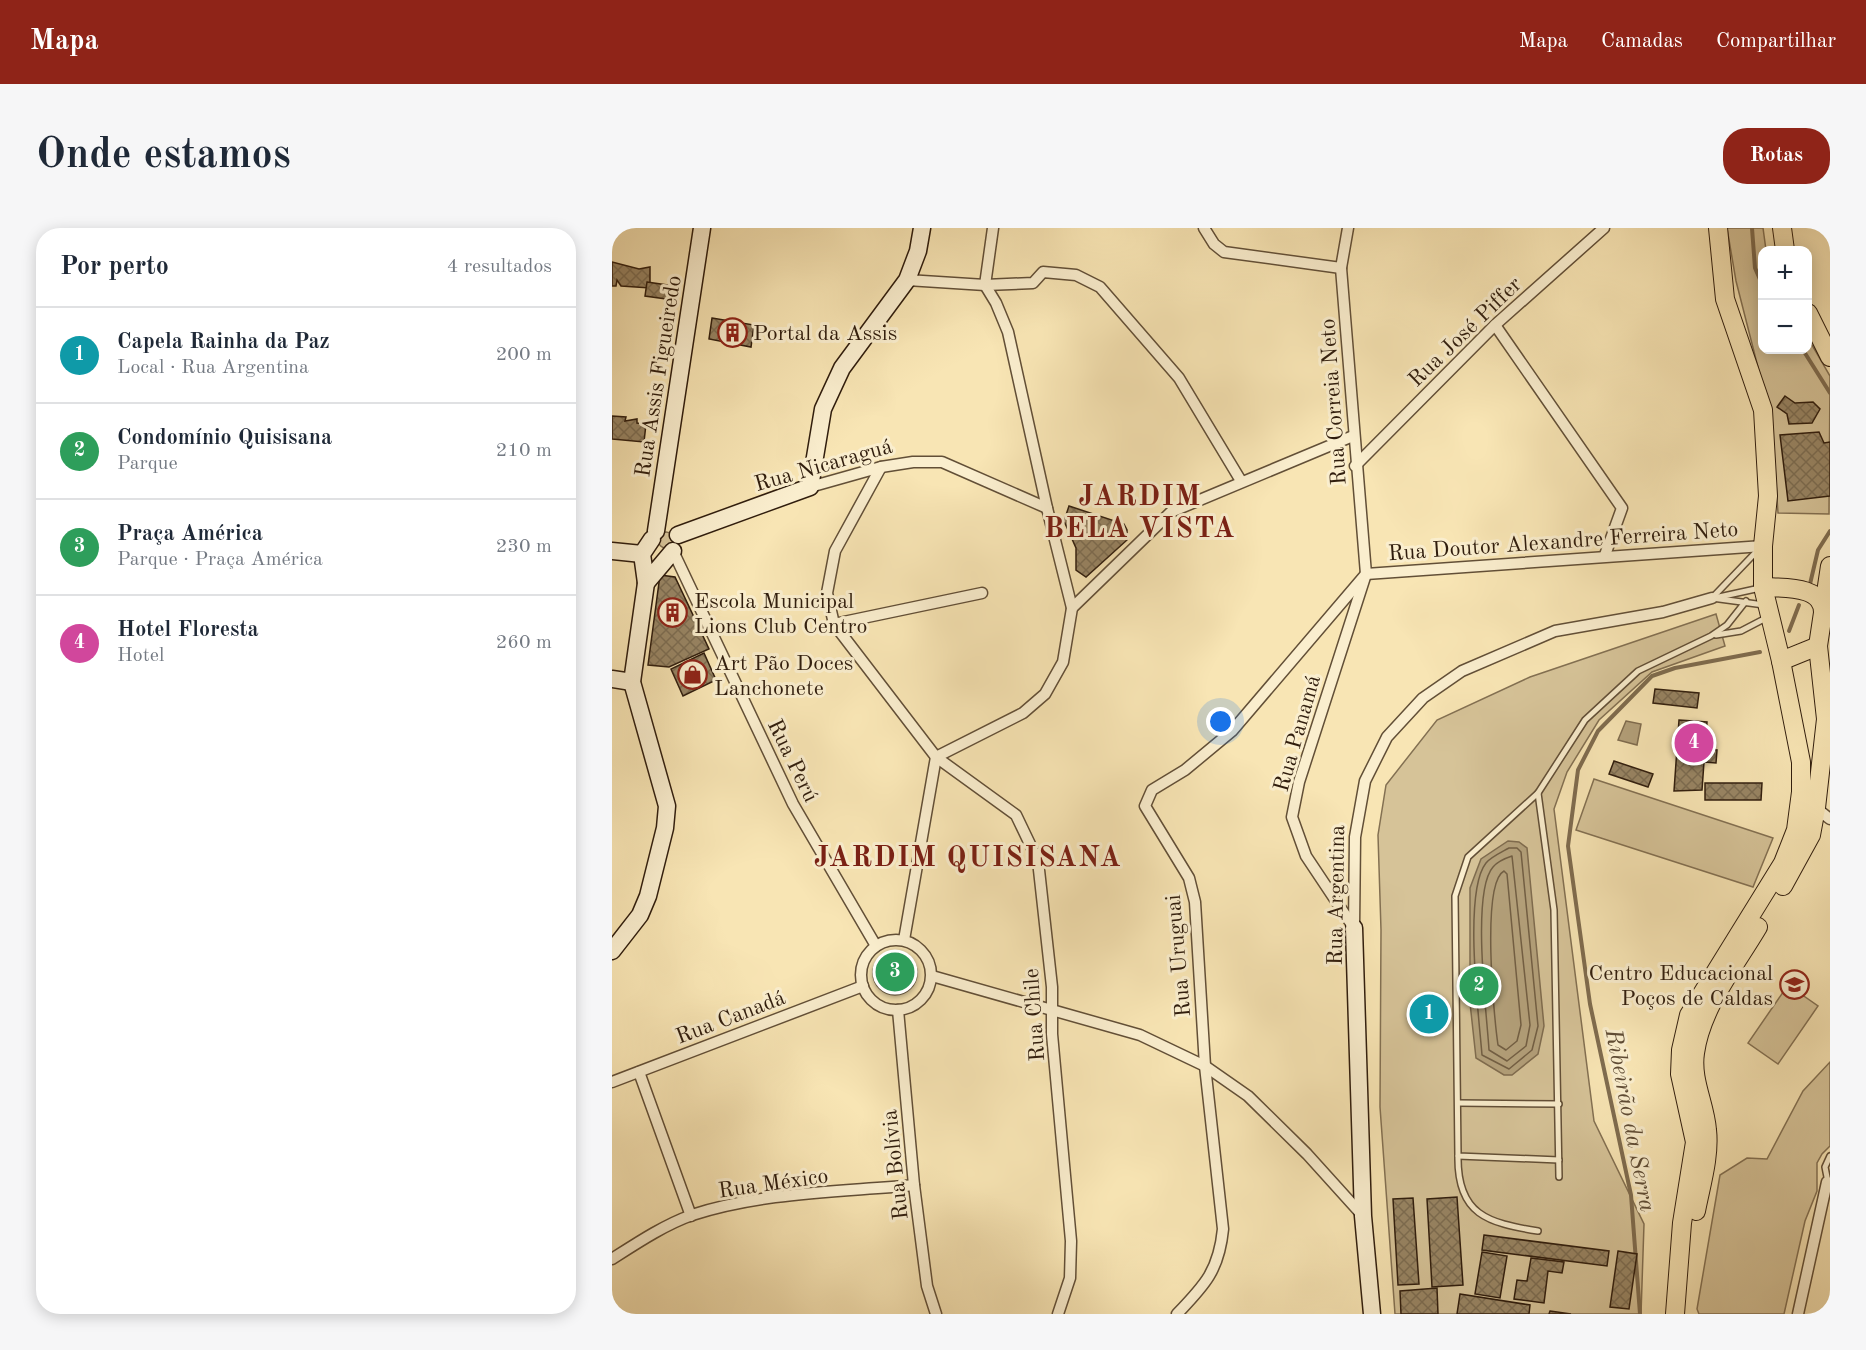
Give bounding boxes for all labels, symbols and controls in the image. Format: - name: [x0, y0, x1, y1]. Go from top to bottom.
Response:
- text: Mapa: [30, 28, 99, 56]
- text: Mapa: [1519, 31, 1568, 52]
- text: Camadas: [1601, 31, 1683, 52]
- text: Compartilhar: [1716, 31, 1836, 52]
- button: Rotas: [1723, 128, 1830, 184]
- text: Onde estamos: [36, 135, 291, 177]
- map controls: [1758, 246, 1812, 354]
- button: +: [1758, 246, 1812, 300]
- text: Por perto: [60, 254, 169, 280]
- text: 4 resultados: [447, 257, 552, 277]
- street label: Rua José Piffer: [1405, 273, 1526, 392]
- street label: Rua Assis Figueiredo: [632, 274, 686, 479]
- button: −: [1758, 300, 1812, 354]
- building icon: Portal da Assis: [716, 316, 748, 348]
- street label: Rua Correia Neto: [1317, 318, 1351, 486]
- place label: Portal da Assis: [753, 323, 897, 345]
- text: Capela Rainha da Paz: [117, 331, 330, 353]
- text: 1: [74, 345, 85, 365]
- text: 200 m: [496, 345, 552, 365]
- text: Local · Rua Argentina: [117, 358, 309, 378]
- text: Condomínio Quisisana: [117, 427, 332, 449]
- street label: Rua Nicaraguá: [752, 436, 895, 496]
- text: 2: [74, 441, 85, 461]
- text: 210 m: [496, 441, 552, 461]
- text: Parque: [117, 454, 178, 474]
- district label: JARDIM BELA VISTA: [1044, 484, 1236, 544]
- street label: Rua Doutor Alexandre Ferreira Neto: [1387, 519, 1739, 565]
- text: Praça América: [117, 523, 263, 545]
- text: 3: [74, 537, 85, 557]
- text: 230 m: [496, 537, 552, 557]
- text: Parque · Praça América: [117, 550, 323, 570]
- place label: Escola Municipal Lions Club Centro: [694, 591, 867, 638]
- building icon: Escola Municipal Lions Club Centro: [657, 597, 689, 629]
- text: Hotel Floresta: [117, 619, 259, 641]
- text: 4: [74, 633, 85, 653]
- text: 260 m: [496, 633, 552, 653]
- text: Hotel: [117, 646, 164, 666]
- place label: Art Pão Doces Lanchonete: [714, 653, 853, 700]
- shop icon: Art Pão Doces Lanchonete: [677, 659, 709, 691]
- street label: Rua Panamá: [1271, 672, 1325, 794]
- your location: [1206, 707, 1235, 736]
- street label: Rua Perú: [763, 716, 822, 806]
- pin: 4: [1674, 720, 1714, 766]
- street label: Rua Argentina: [1325, 824, 1349, 966]
- district label: JARDIM QUISISANA: [814, 845, 1122, 873]
- street label: Rua Uruguai: [1163, 894, 1195, 1018]
- pin: 3: [876, 950, 914, 994]
- place label: Centro Educacional Poços de Caldas: [1588, 963, 1773, 1010]
- pin: 2: [1460, 964, 1498, 1008]
- street label: Rua Chile: [1021, 968, 1049, 1062]
- school or university icon: Centro Educacional Poços de Caldas: [1778, 969, 1810, 1001]
- street label: Rua Canadá: [673, 987, 789, 1049]
- pin: 1: [1410, 992, 1448, 1036]
- water label: Ribeirão da Serra: [1599, 1026, 1659, 1214]
- street label: Rua Bolívia: [879, 1108, 913, 1221]
- street label: Rua México: [717, 1165, 830, 1203]

